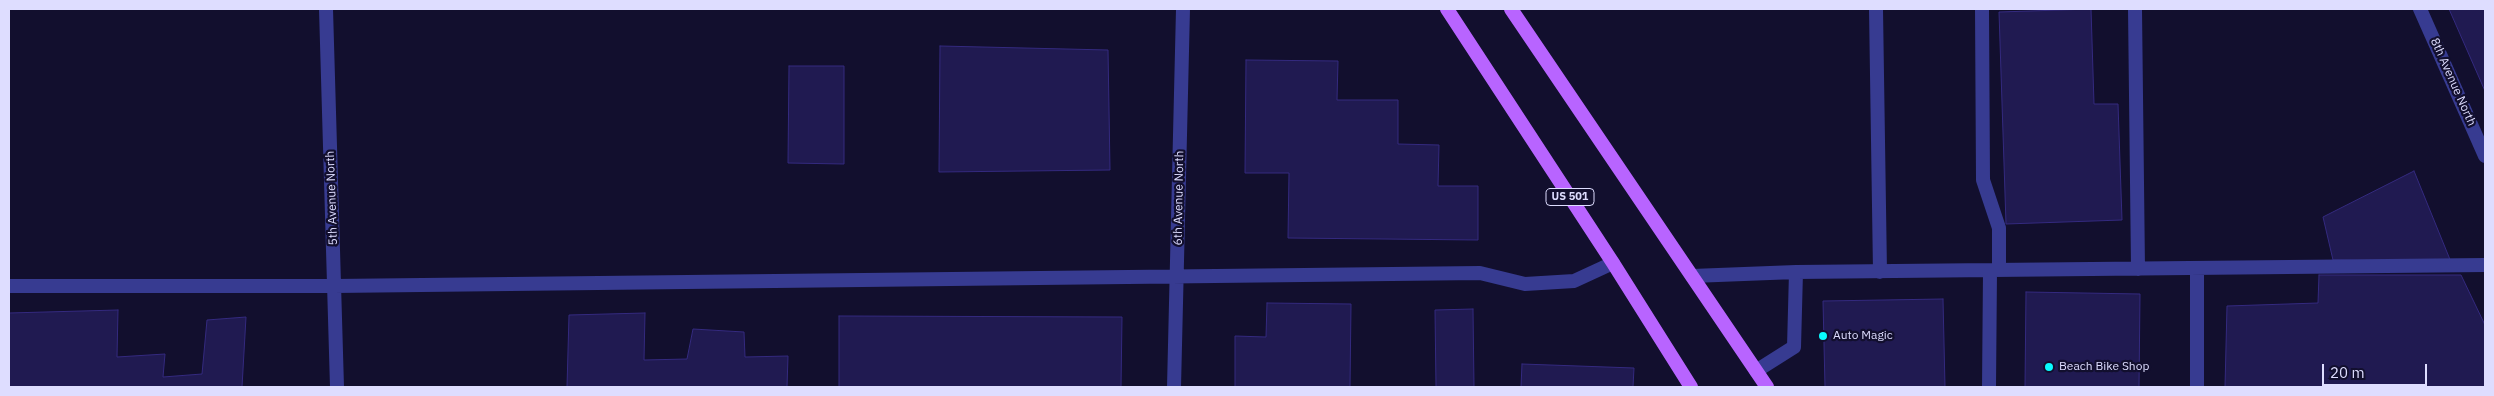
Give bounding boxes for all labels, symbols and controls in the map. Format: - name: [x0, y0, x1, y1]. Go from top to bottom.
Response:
- street label: 8th Avenue North: [2427, 36, 2479, 128]
- street label: 5th Avenue North: [323, 150, 341, 246]
- street label: 6th Avenue North: [1171, 151, 1187, 245]
- road number: US 501: [1546, 188, 1594, 206]
- place label: Auto Magic: [1833, 329, 1893, 343]
- marker: Auto Magic: [1817, 330, 1829, 342]
- scale bar: [2324, 354, 2429, 386]
- place label: Beach Bike Shop: [2059, 360, 2149, 374]
- marker: Beach Bike Shop: [2043, 361, 2055, 373]
- text: 20 m: [2330, 363, 2365, 382]

